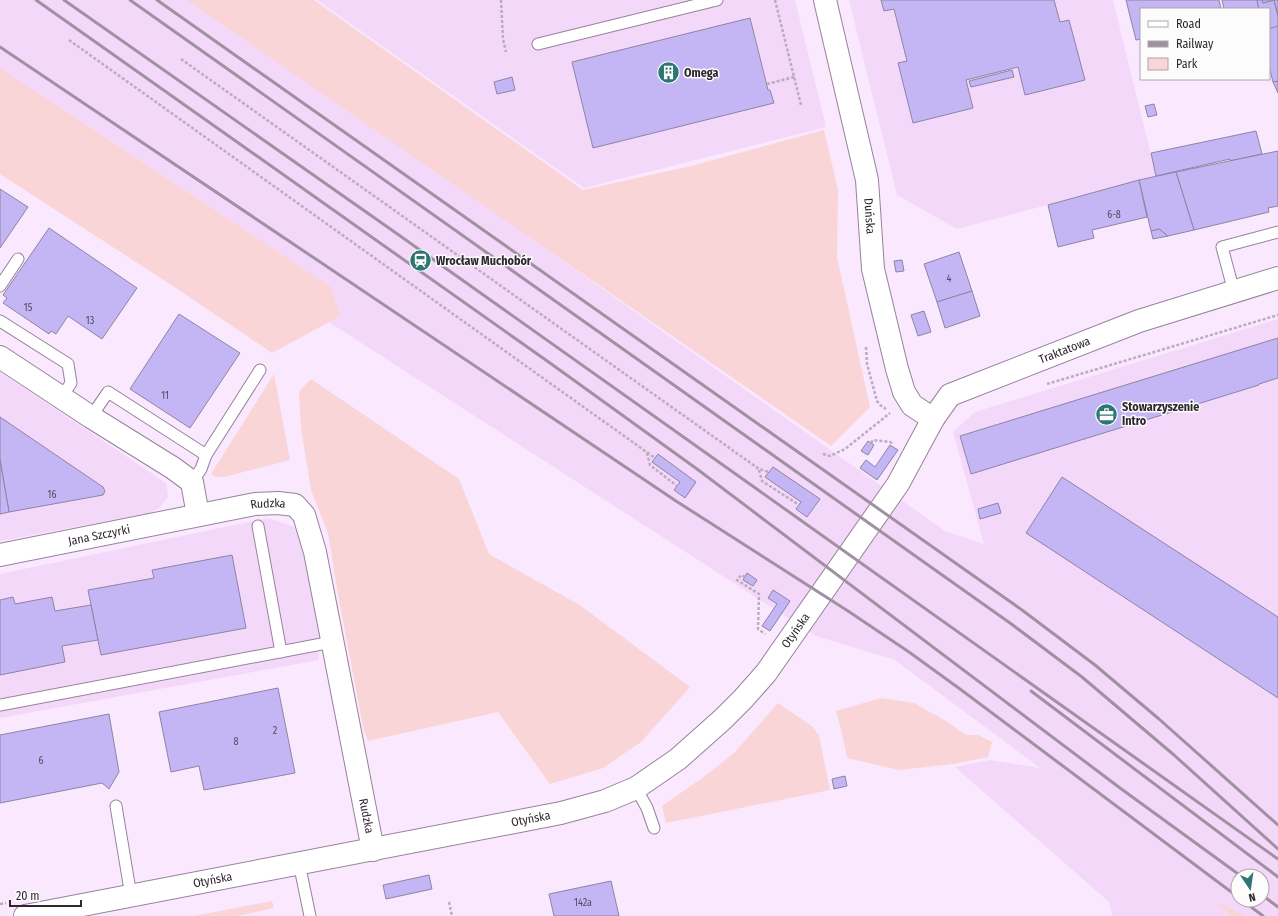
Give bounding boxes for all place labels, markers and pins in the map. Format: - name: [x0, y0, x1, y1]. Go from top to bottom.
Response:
- building icon: Omega: [656, 60, 682, 86]
- place label: Omega: [684, 66, 718, 80]
- station icon: Wrocław Muchobór: [408, 248, 434, 274]
- place label: Wrocław Muchobór: [436, 254, 532, 268]
- place label: Stowarzyszenie Intro: [1122, 400, 1199, 428]
- office icon: Stowarzyszenie Intro: [1094, 401, 1120, 427]

